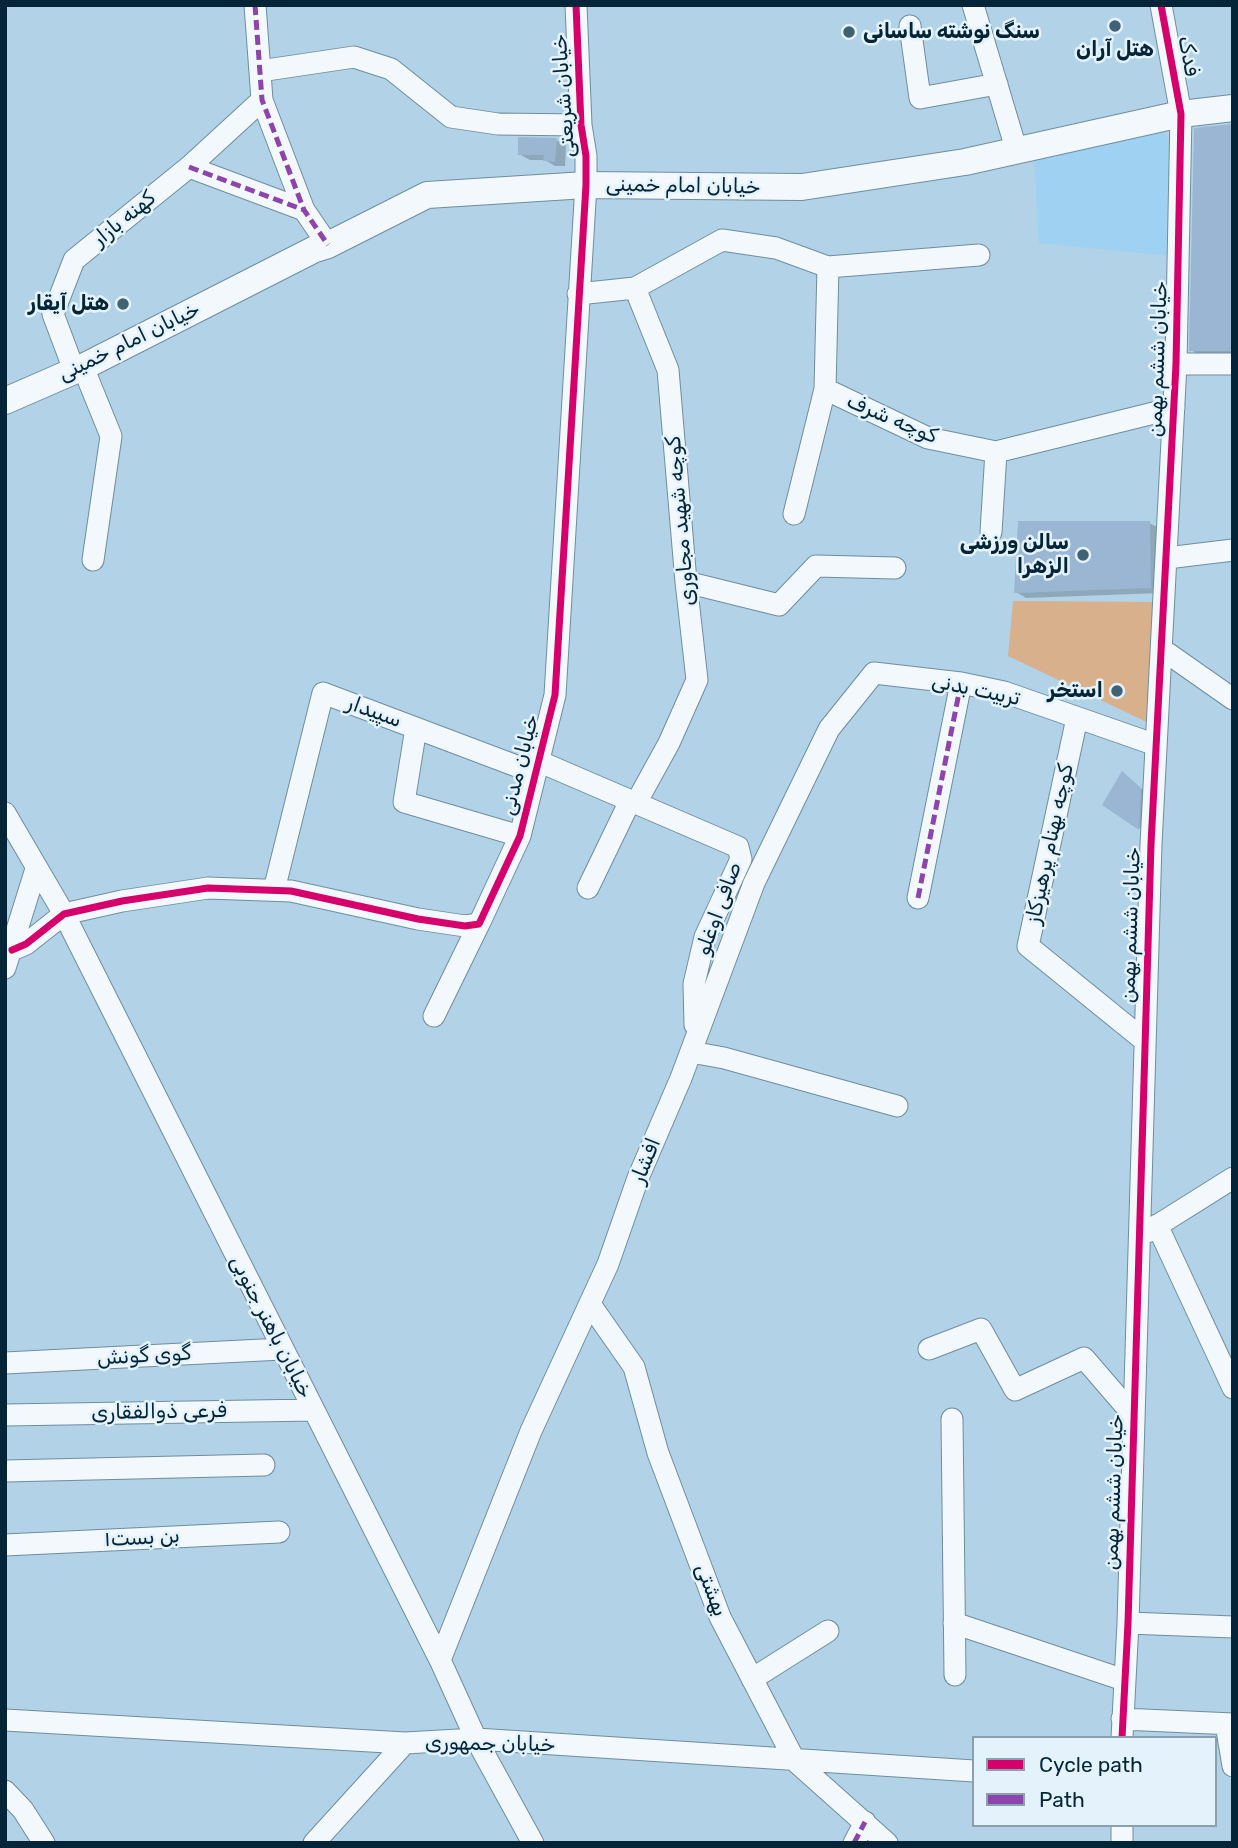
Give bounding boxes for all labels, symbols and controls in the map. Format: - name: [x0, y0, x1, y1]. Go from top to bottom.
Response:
- marker: هتل آران: [1107, 18, 1123, 34]
- place label: سنگ نوشته ساسانی: [863, 19, 1040, 45]
- marker: سنگ نوشته ساسانی: [841, 24, 857, 40]
- street label: خیابان شریعتی: [547, 34, 581, 158]
- street label: فدک: [1172, 34, 1204, 78]
- place label: هتل آران: [1076, 37, 1154, 63]
- street label: خیابان امام خمینی: [605, 172, 761, 200]
- street label: کهنه بازار: [87, 186, 161, 252]
- street label: خیابان ششم بهمن: [1143, 281, 1173, 437]
- place label: هتل آیقار: [28, 291, 109, 317]
- marker: هتل آیقار: [115, 296, 131, 312]
- street label: خیابان امام خمینی: [54, 297, 204, 387]
- street label: کوچه شرف: [843, 389, 941, 449]
- street label: کوچه شهید مجاوری: [661, 435, 701, 607]
- place label: سالن ورزشی الزهرا: [960, 530, 1069, 580]
- marker: سالن ورزشی الزهرا: [1075, 547, 1091, 563]
- street label: تربیت بدنی: [929, 668, 1023, 712]
- place label: استخر: [1047, 678, 1103, 704]
- marker: استخر: [1109, 683, 1125, 699]
- street label: سپیدار: [343, 690, 405, 734]
- street label: خیابان مدنی: [495, 712, 545, 818]
- street label: کوچه بهنام پرهیزکاز: [1021, 762, 1079, 926]
- street label: خیابان ششم بهمن: [1116, 847, 1146, 1003]
- street label: صافی اوغلو: [690, 859, 748, 959]
- street label: افشار: [625, 1134, 667, 1188]
- street label: خیابان باهنر جنوبی: [224, 1251, 318, 1403]
- street label: گوی گونش: [96, 1341, 192, 1371]
- street label: فرعی ذوالفقاری: [91, 1398, 227, 1426]
- street label: خیابان ششم بهمن: [1099, 1414, 1129, 1570]
- street label: بن بست۱: [104, 1523, 180, 1553]
- street label: بهشتی: [689, 1560, 733, 1620]
- street label: خیابان جمهوری: [425, 1730, 555, 1758]
- legend: [972, 1736, 1217, 1827]
- text: Cycle path: [1039, 1752, 1143, 1777]
- text: Path: [1039, 1787, 1085, 1812]

